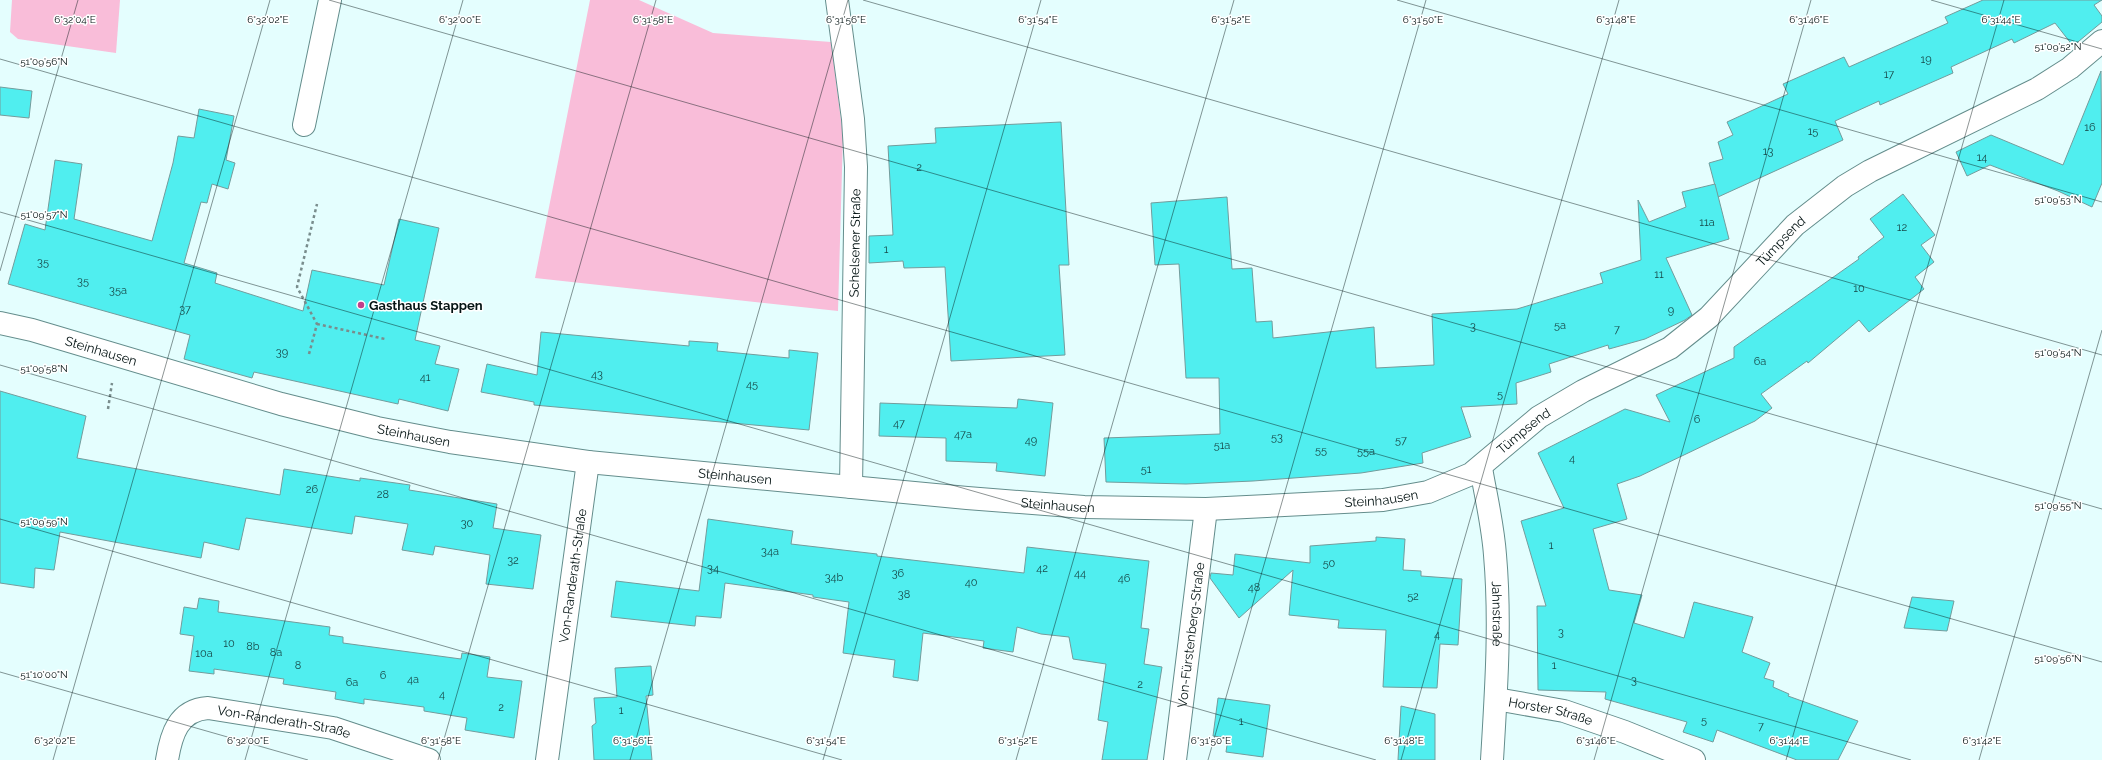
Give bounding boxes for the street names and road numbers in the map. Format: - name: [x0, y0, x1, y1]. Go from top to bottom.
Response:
- street label: Schelsener Straße: [847, 188, 863, 298]
- street label: Tümpsend: [1753, 213, 1808, 269]
- street label: Steinhausen: [64, 333, 139, 368]
- street label: Tümpsend: [1494, 405, 1553, 457]
- street label: Steinhausen: [376, 421, 452, 449]
- street label: Steinhausen: [698, 465, 773, 487]
- street label: Steinhausen: [1344, 486, 1419, 509]
- street label: Steinhausen: [1020, 495, 1095, 515]
- street label: Von-Randerath-Straße: [556, 507, 589, 644]
- street label: Von-Fürstenberg-Straße: [1174, 561, 1207, 708]
- street label: Jahnstraße: [1489, 581, 1505, 647]
- street label: Horster Straße: [1507, 694, 1595, 728]
- street label: Von-Randerath-Straße: [216, 702, 353, 741]

